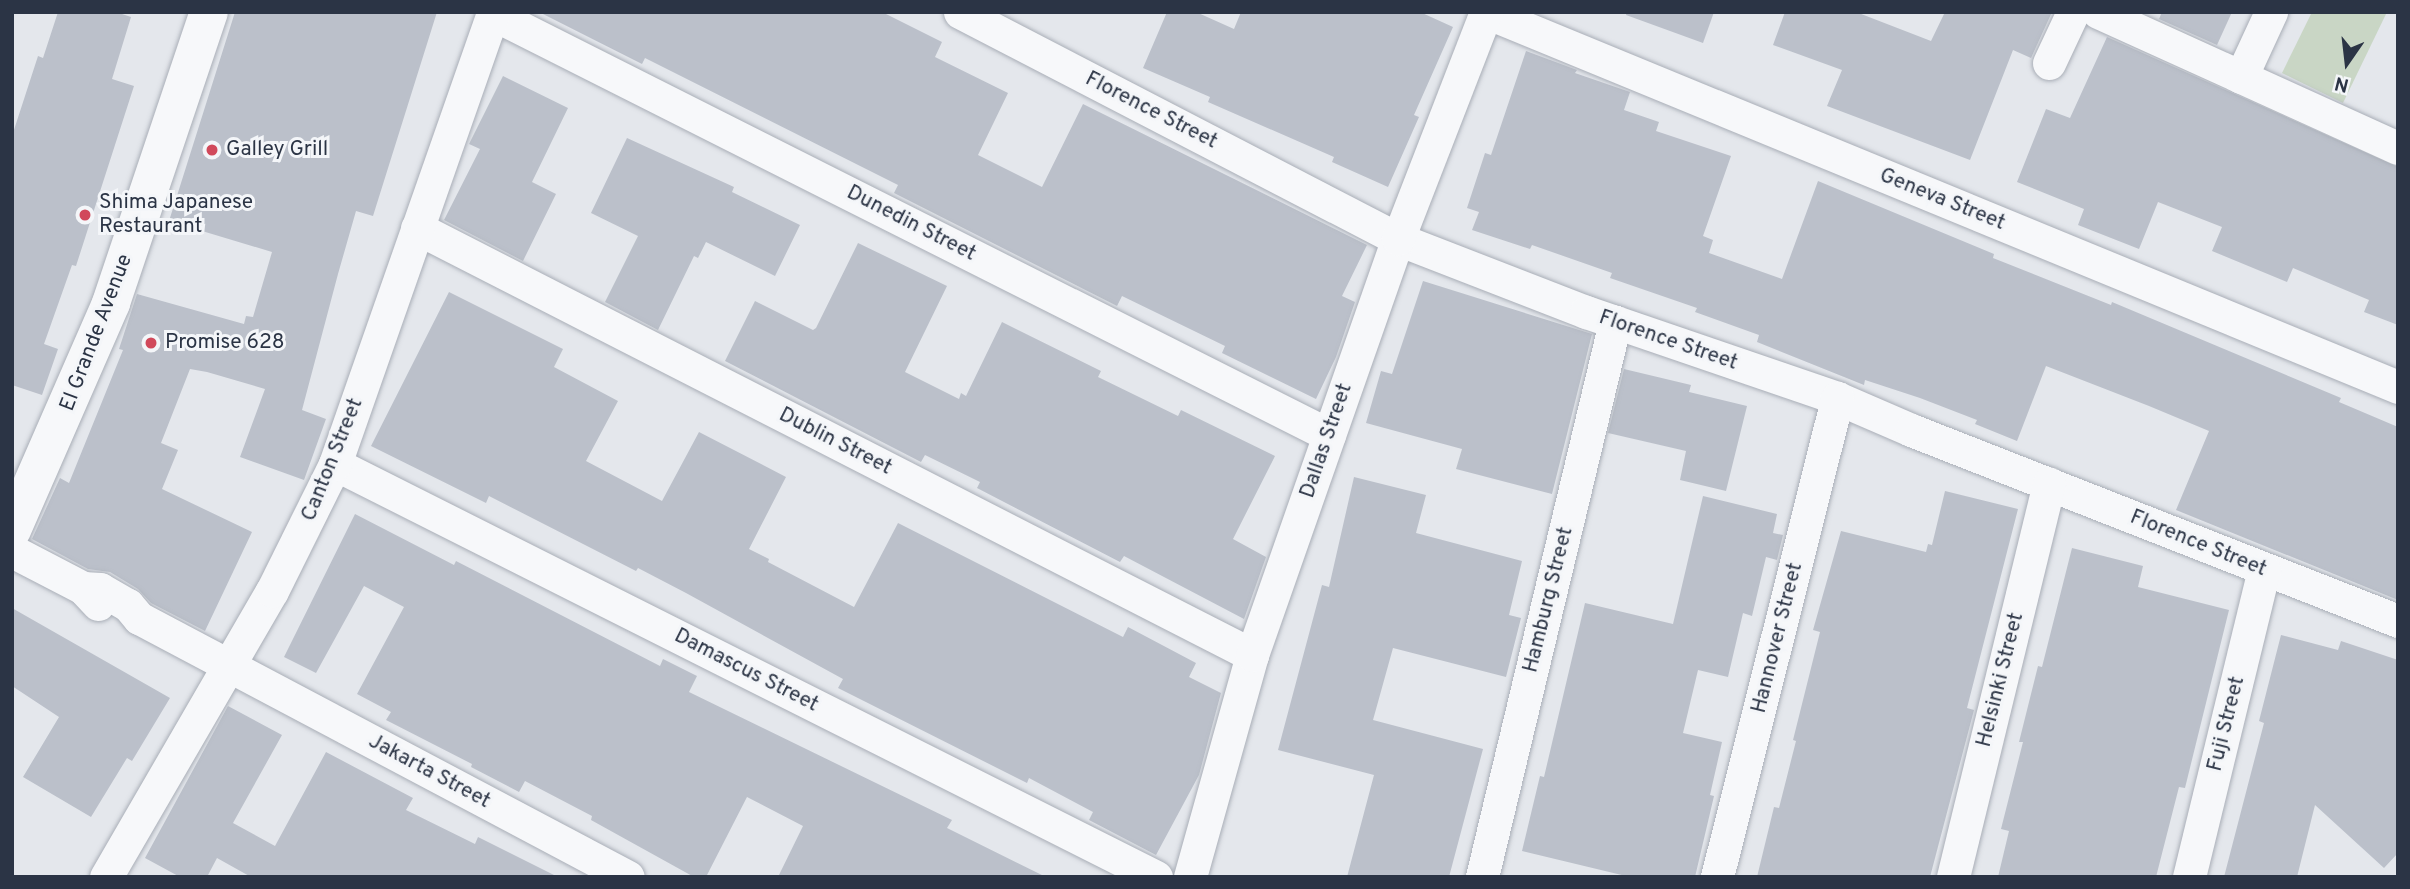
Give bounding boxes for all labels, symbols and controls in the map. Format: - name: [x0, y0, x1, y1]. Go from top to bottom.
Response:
- north arrow: [2312, 28, 2382, 98]
- street label: Florence Street: [1081, 67, 1221, 155]
- text: N: [2332, 70, 2351, 97]
- place label: Galley Grill: [226, 137, 328, 163]
- marker: Galley Grill: [204, 142, 220, 158]
- street label: Geneva Street: [1876, 163, 2008, 237]
- street label: Dunedin Street: [842, 181, 980, 267]
- place label: Shima Japanese Restaurant: [99, 190, 253, 240]
- marker: Shima Japanese Restaurant: [77, 207, 93, 223]
- street label: El Grande Avenue: [55, 251, 139, 415]
- street label: Florence Street: [1595, 305, 1741, 377]
- place label: Promise 628: [165, 330, 285, 356]
- marker: Promise 628: [143, 335, 159, 351]
- street label: Dallas Street: [1296, 380, 1358, 502]
- street label: Canton Street: [297, 395, 369, 525]
- street label: Dublin Street: [774, 403, 896, 481]
- street label: Florence Street: [2126, 505, 2270, 583]
- street label: Hamburg Street: [1519, 525, 1579, 675]
- street label: Hannover Street: [1747, 560, 1809, 716]
- street label: Helsinki Street: [1972, 610, 2030, 750]
- street label: Damascus Street: [670, 624, 822, 718]
- street label: Fuji Street: [2203, 674, 2251, 774]
- street label: Jakarta Street: [364, 729, 494, 815]

